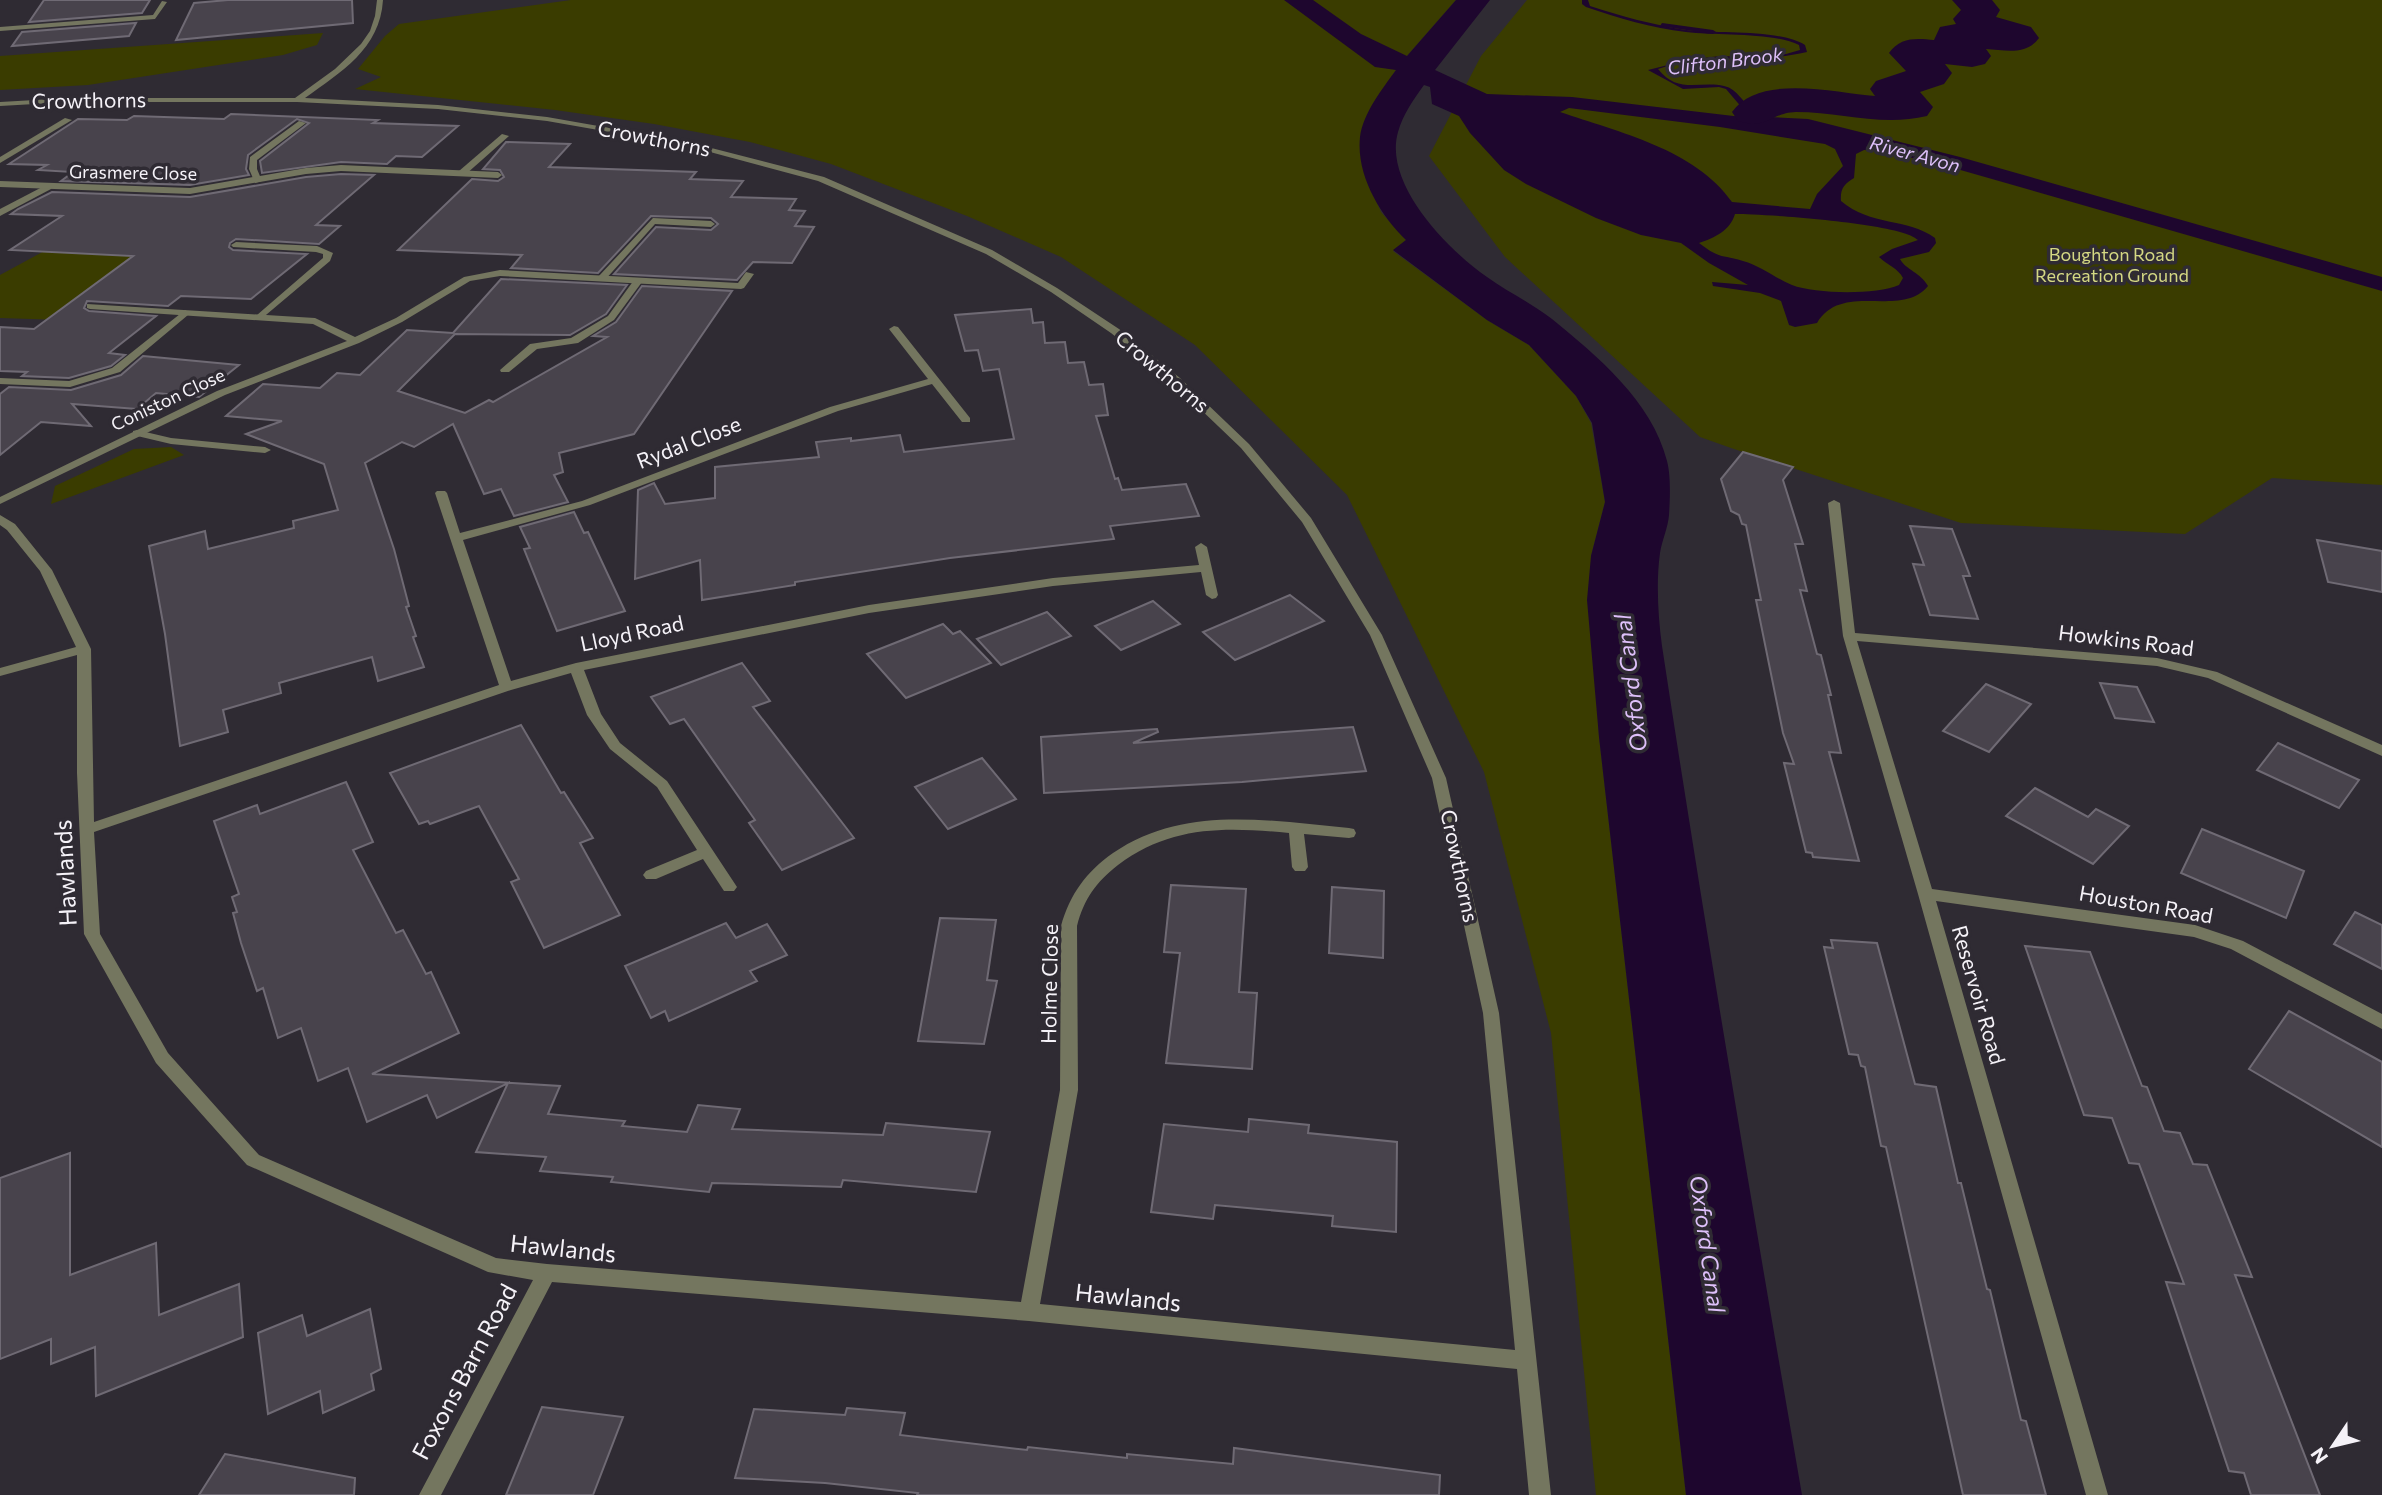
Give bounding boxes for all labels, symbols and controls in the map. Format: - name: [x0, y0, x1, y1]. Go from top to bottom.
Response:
- water label: Clifton Brook: [1666, 42, 1785, 79]
- street label: Crowthorns: [31, 86, 146, 113]
- street label: Crowthorns: [596, 114, 713, 161]
- water label: River Avon: [1868, 130, 1963, 177]
- street label: Grasmere Close: [69, 160, 197, 184]
- park label: Boughton Road Recreation Ground: [2035, 243, 2189, 286]
- street label: Crowthorns: [1111, 324, 1215, 417]
- street label: Coniston Close: [107, 363, 228, 435]
- street label: Rydal Close: [633, 410, 744, 473]
- street label: Lloyd Road: [578, 609, 686, 656]
- water label: Oxford Canal: [1608, 612, 1652, 753]
- street label: Howkins Road: [2057, 619, 2195, 660]
- street label: Crowthorns: [1436, 807, 1485, 924]
- street label: Hawlands: [47, 819, 82, 927]
- street label: Houston Road: [2077, 879, 2215, 928]
- street label: Reservoir Road: [1948, 922, 2011, 1067]
- street label: Holme Close: [1035, 924, 1062, 1044]
- water label: Oxford Canal: [1684, 1173, 1732, 1315]
- street label: Hawlands: [509, 1228, 618, 1268]
- street label: Hawlands: [1074, 1277, 1183, 1317]
- street label: Foxons Barn Road: [405, 1278, 522, 1464]
- north arrow: [2298, 1411, 2368, 1481]
- text: N: [2305, 1444, 2332, 1468]

